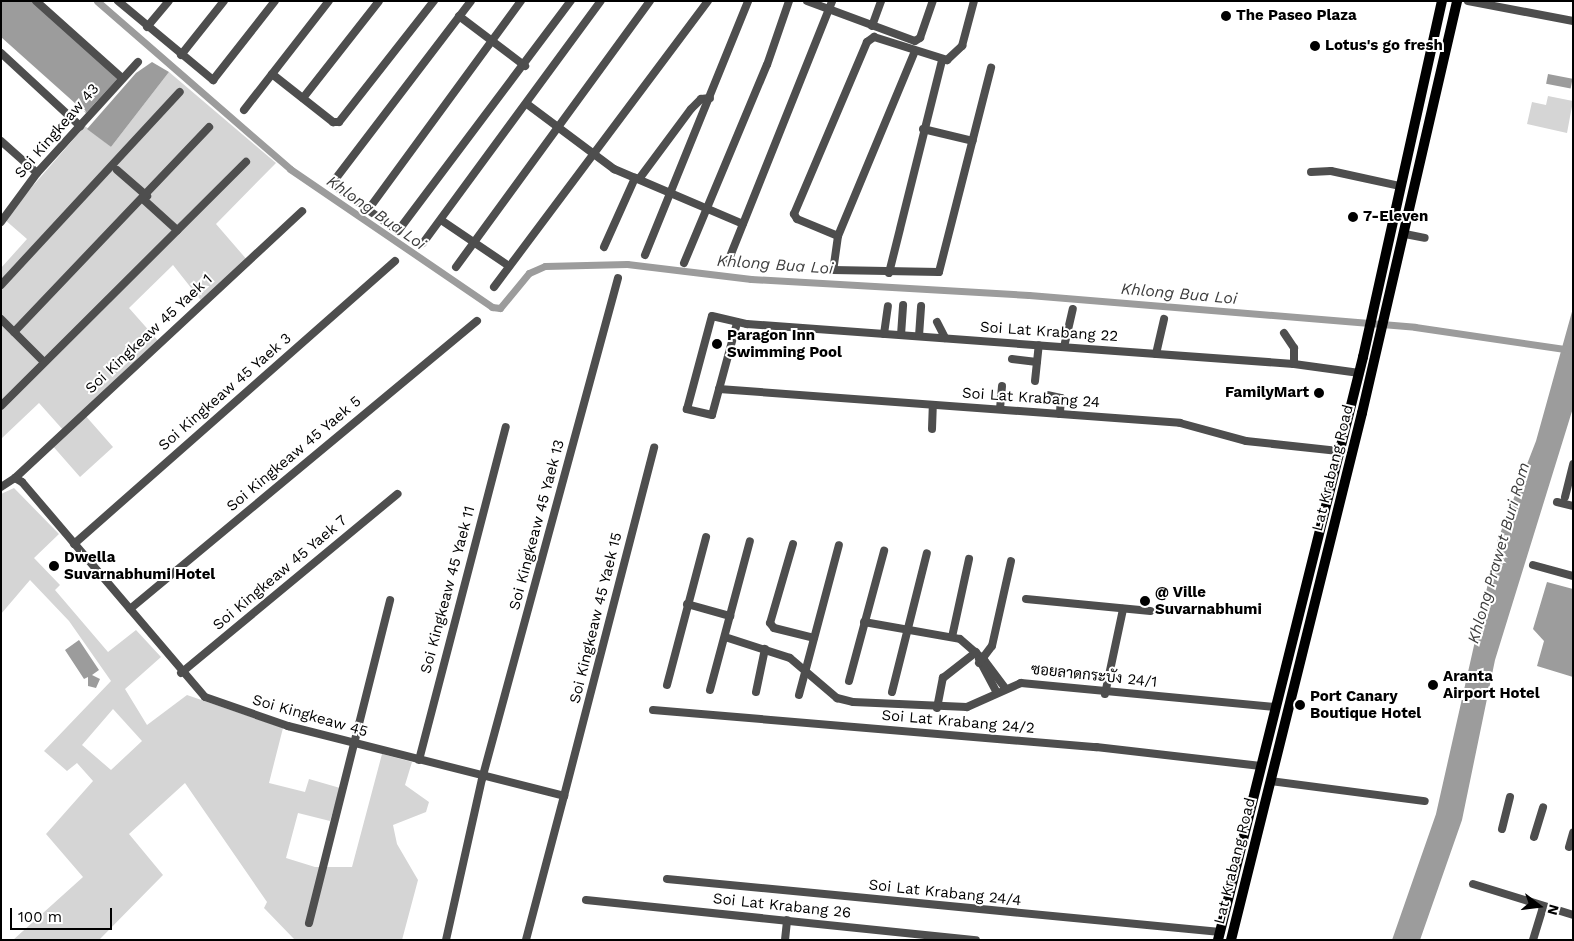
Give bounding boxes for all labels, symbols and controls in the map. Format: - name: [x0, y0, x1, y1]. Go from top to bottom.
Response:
- place label: The Paseo Plaza: [1236, 7, 1357, 25]
- marker: The Paseo Plaza: [1220, 10, 1232, 22]
- place label: Lotus's go fresh: [1325, 37, 1443, 55]
- marker: Lotus's go fresh: [1309, 40, 1321, 52]
- street label: Soi Kingkeaw 43: [11, 80, 103, 182]
- water label: Khlong Bua Loi: [323, 172, 429, 254]
- place label: 7-Eleven: [1363, 208, 1428, 226]
- marker: 7-Eleven: [1347, 211, 1359, 223]
- water label: Khlong Bua Loi: [716, 251, 834, 279]
- street label: Soi Kingkeaw 45 Yaek 1: [81, 270, 217, 398]
- water label: Khlong Bua Loi: [1120, 279, 1238, 309]
- street label: Soi Lat Krabang 22: [979, 318, 1119, 346]
- place label: Paragon Inn Swimming Pool: [727, 326, 842, 361]
- street label: Soi Kingkeaw 45 Yaek 3: [154, 329, 296, 455]
- marker: Paragon Inn Swimming Pool: [711, 338, 723, 350]
- street label: Soi Lat Krabang 24: [961, 384, 1101, 412]
- place label: FamilyMart: [1225, 384, 1309, 402]
- marker: FamilyMart: [1313, 387, 1325, 399]
- street label: Soi Kingkeaw 45 Yaek 5: [223, 392, 365, 516]
- street label: Lat Krabang Road: [1309, 403, 1357, 533]
- street label: Soi Kingkeaw 45 Yaek 13: [505, 437, 569, 613]
- water label: Khlong Prawet Buri Rom: [1464, 460, 1534, 646]
- street label: Soi Kingkeaw 45 Yaek 11: [417, 503, 479, 677]
- street label: Soi Kingkeaw 45 Yaek 7: [209, 511, 351, 635]
- street label: Soi Kingkeaw 45 Yaek 15: [566, 530, 626, 706]
- place label: Dwella Suvarnabhumi Hotel: [64, 548, 215, 583]
- marker: Dwella Suvarnabhumi Hotel: [48, 560, 60, 572]
- place label: @ Ville Suvarnabhumi: [1155, 583, 1262, 618]
- marker: @ Ville Suvarnabhumi: [1139, 595, 1151, 607]
- street label: ซอยลาดกระบัง 24/1: [1030, 660, 1158, 692]
- place label: Aranta Airport Hotel: [1443, 667, 1540, 702]
- marker: Aranta Airport Hotel: [1427, 679, 1439, 691]
- place label: Port Canary Boutique Hotel: [1310, 687, 1421, 722]
- street label: Soi Kingkeaw 45: [250, 691, 370, 741]
- marker: Port Canary Boutique Hotel: [1294, 699, 1306, 711]
- street label: Soi Lat Krabang 24/2: [881, 706, 1035, 738]
- street label: Lat Krabang Road: [1211, 796, 1259, 926]
- street label: Soi Lat Krabang 24/4: [868, 876, 1022, 910]
- north arrow: [1514, 881, 1564, 931]
- street label: Soi Lat Krabang 26: [712, 890, 852, 922]
- scale bar: [12, 898, 115, 930]
- text: N: [1544, 903, 1563, 917]
- text: 100 m: [18, 908, 62, 926]

